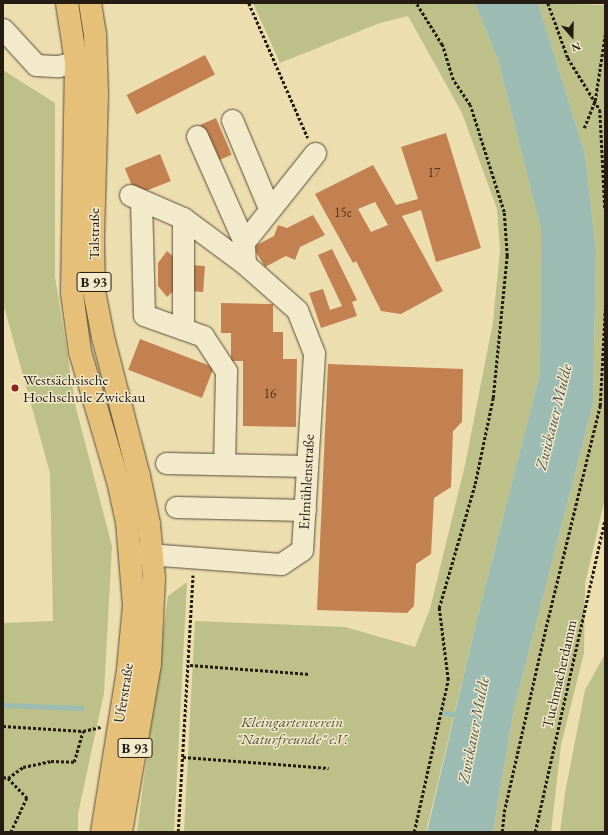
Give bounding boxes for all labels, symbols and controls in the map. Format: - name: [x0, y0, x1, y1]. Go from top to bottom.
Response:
- north arrow: [552, 16, 592, 56]
- text: N: [570, 39, 583, 55]
- house number: 17: [428, 165, 440, 181]
- house number: 15e: [334, 205, 352, 221]
- street label: Talstraße: [85, 208, 103, 260]
- road number: B 93: [76, 270, 112, 294]
- water label: Zwickauer Mulde: [532, 362, 576, 472]
- place label: Westsächsische Hochschule Zwickau: [23, 370, 145, 405]
- marker: Westsächsische Hochschule Zwickau: [10, 383, 20, 393]
- house number: 16: [264, 386, 276, 402]
- street label: Erlmühlenstraße: [295, 434, 317, 530]
- street label: Tuchmacherdamm: [538, 618, 580, 730]
- street label: Uferstraße: [109, 662, 137, 724]
- water label: Zwickauer Mulde: [454, 675, 494, 785]
- park label: Kleingartenverein "Naturfreunde" e.V.: [236, 712, 348, 747]
- road number: B 93: [117, 736, 153, 760]

